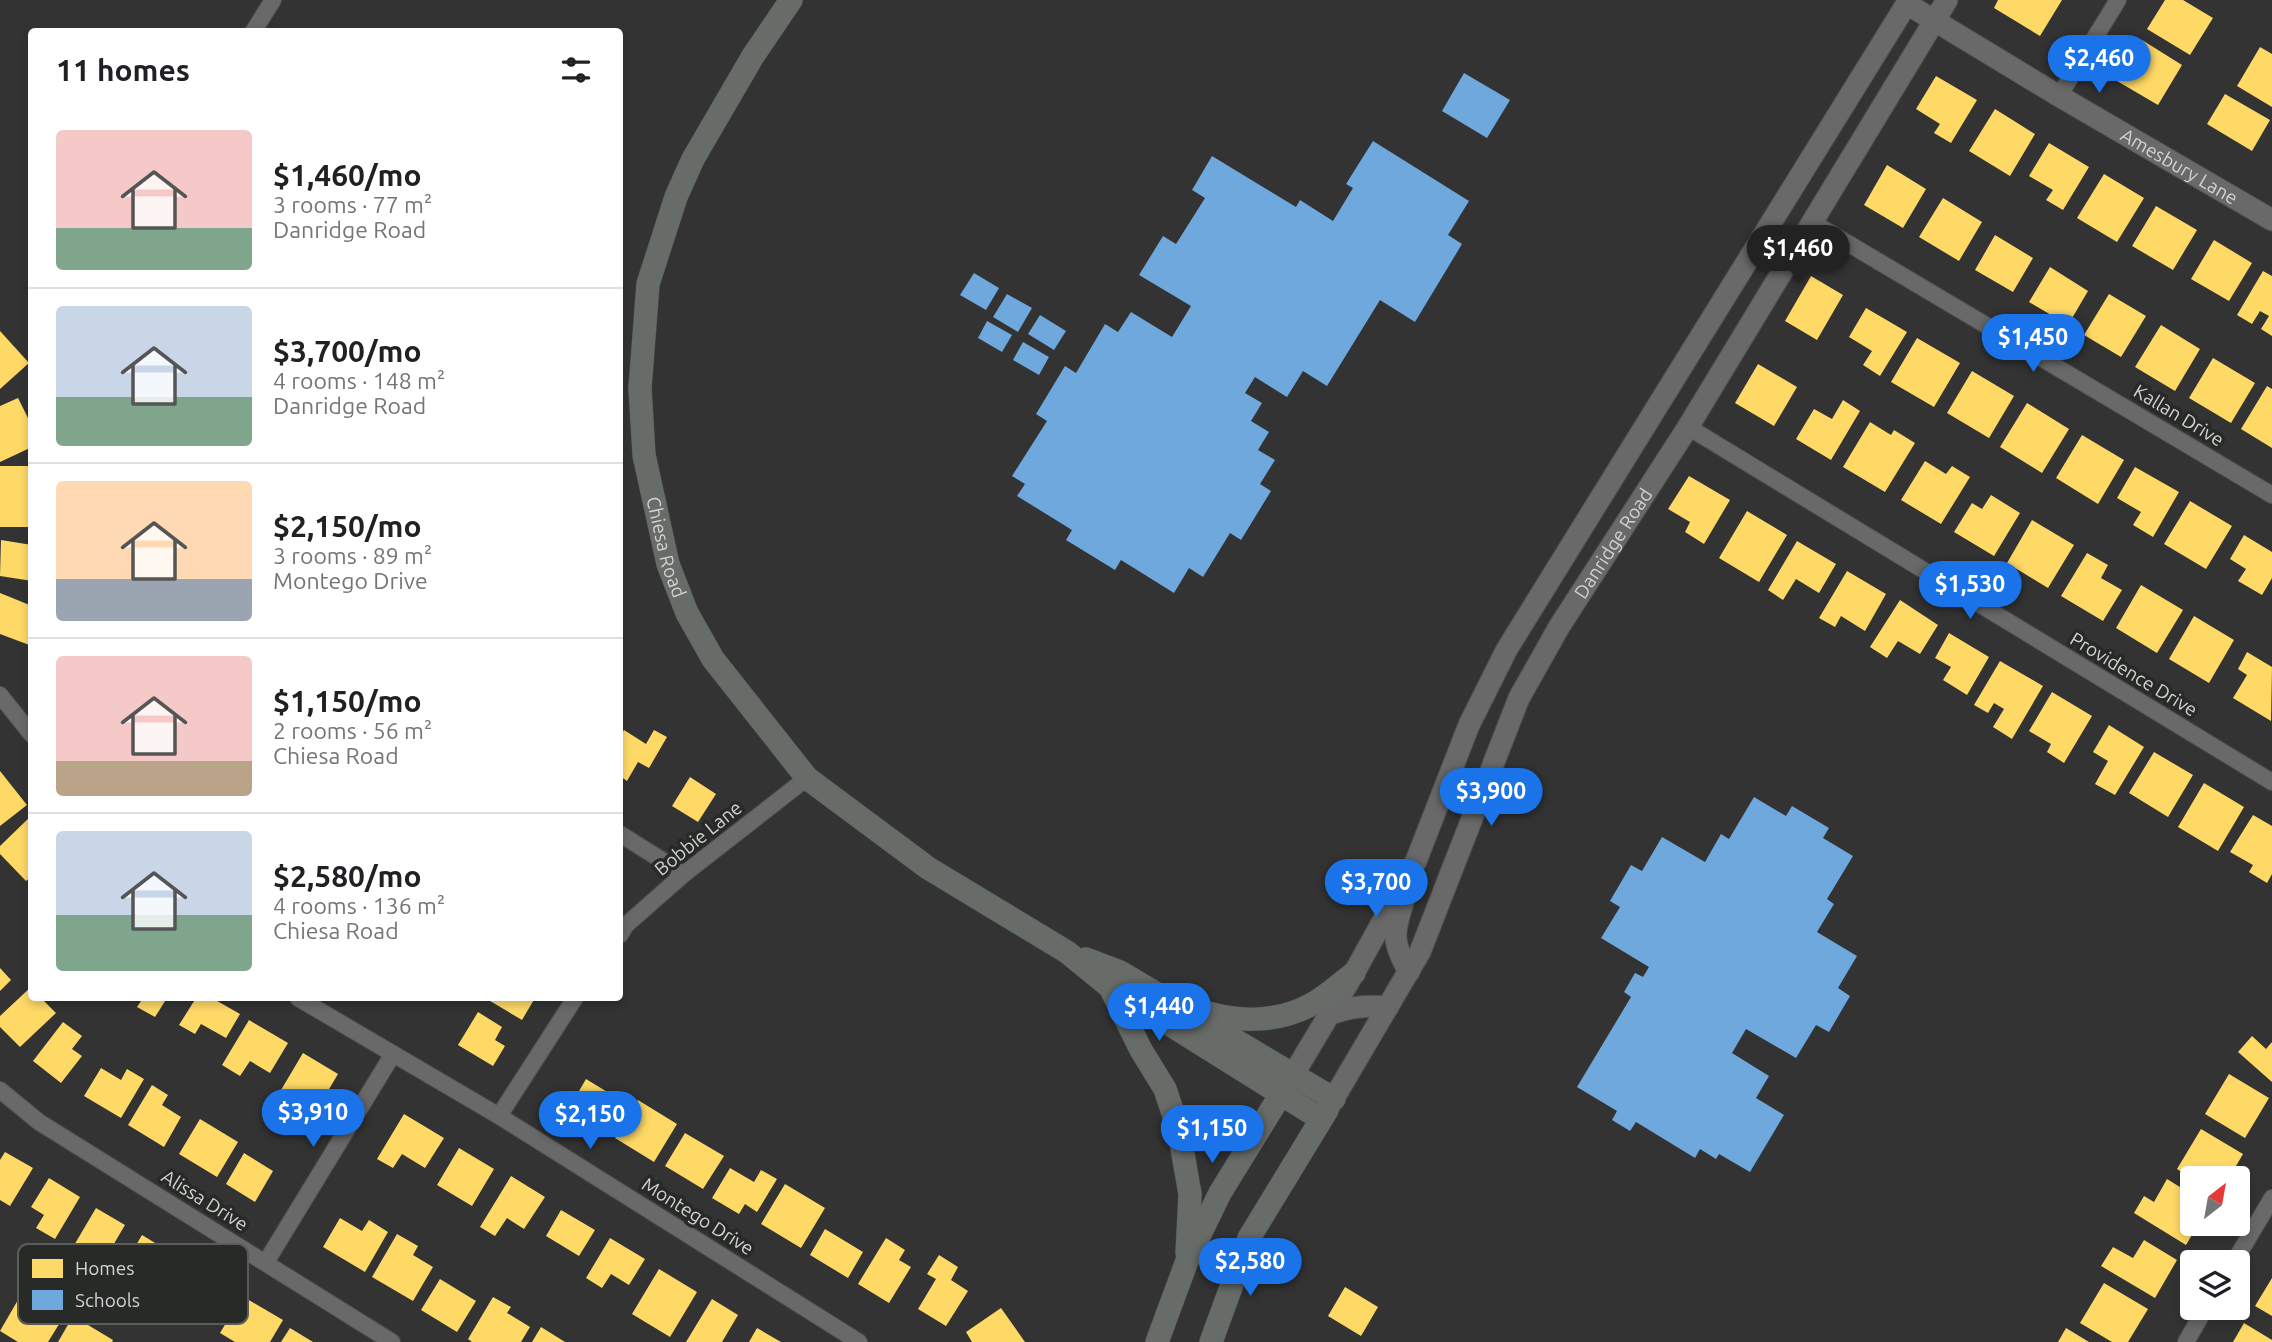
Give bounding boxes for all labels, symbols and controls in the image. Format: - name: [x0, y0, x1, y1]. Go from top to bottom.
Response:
- pin: $2,460: [2042, 36, 2156, 95]
- text: $2,460: [2064, 45, 2134, 70]
- icon: filters: [557, 51, 595, 89]
- text: 11 homes: [56, 53, 190, 87]
- street label: Amesbury Lane: [2117, 124, 2242, 209]
- icon: home: [112, 158, 196, 242]
- text: $1,460/mo: [273, 158, 422, 192]
- text: 3 rooms · 77 m²: [273, 192, 432, 217]
- text: Danridge Road: [273, 217, 426, 242]
- pin: $1,460: [1741, 226, 1855, 285]
- text: $1,460: [1763, 235, 1833, 260]
- pin: $1,450: [1976, 314, 2090, 374]
- text: $1,450: [1998, 324, 2068, 349]
- icon: home: [112, 334, 196, 418]
- text: $3,700/mo: [273, 334, 422, 368]
- text: 4 rooms · 148 m²: [273, 368, 445, 393]
- street label: Kallan Drive: [2130, 380, 2228, 450]
- text: Danridge Road: [273, 393, 426, 418]
- street label: Danridge Road: [1569, 484, 1657, 603]
- street label: Chiesa Road: [642, 494, 691, 601]
- icon: home: [112, 509, 196, 593]
- text: $2,150/mo: [273, 509, 422, 543]
- text: 3 rooms · 89 m²: [273, 543, 432, 568]
- pin: $1,530: [1913, 562, 2027, 621]
- text: Montego Drive: [273, 568, 428, 593]
- text: $1,530: [1935, 571, 2005, 596]
- street label: Providence Drive: [2066, 627, 2202, 721]
- icon: home: [112, 684, 196, 768]
- text: $1,150/mo: [273, 684, 422, 718]
- text: 2 rooms · 56 m²: [273, 718, 432, 743]
- text: Chiesa Road: [273, 743, 399, 768]
- pin: $3,900: [1434, 768, 1548, 828]
- text: $3,900: [1456, 778, 1526, 803]
- street label: Bobbie Lane: [650, 796, 746, 880]
- icon: home: [112, 859, 196, 943]
- text: $2,580/mo: [273, 859, 422, 893]
- pin: $3,700: [1319, 860, 1433, 919]
- text: $3,700: [1341, 869, 1411, 894]
- text: 4 rooms · 136 m²: [273, 893, 445, 918]
- text: Chiesa Road: [273, 918, 399, 943]
- pin: $1,440: [1102, 984, 1216, 1043]
- text: $1,440: [1124, 993, 1194, 1018]
- pin: $3,910: [256, 1090, 370, 1149]
- pin: $2,150: [533, 1092, 647, 1151]
- text: $3,910: [278, 1099, 348, 1124]
- text: $2,150: [555, 1101, 625, 1126]
- pin: $1,150: [1155, 1106, 1269, 1165]
- text: $1,150: [1177, 1115, 1247, 1140]
- street label: Alissa Drive: [158, 1165, 252, 1235]
- north arrow: [2180, 1166, 2250, 1236]
- map controls: [2180, 1166, 2250, 1320]
- street label: Montego Drive: [638, 1173, 758, 1259]
- pin: $2,580: [1193, 1238, 1307, 1298]
- legend: [18, 1244, 248, 1324]
- text: $2,580: [1215, 1248, 1285, 1273]
- button: layers: [2180, 1250, 2250, 1320]
- text: Homes: [75, 1257, 135, 1279]
- text: Schools: [75, 1289, 140, 1311]

